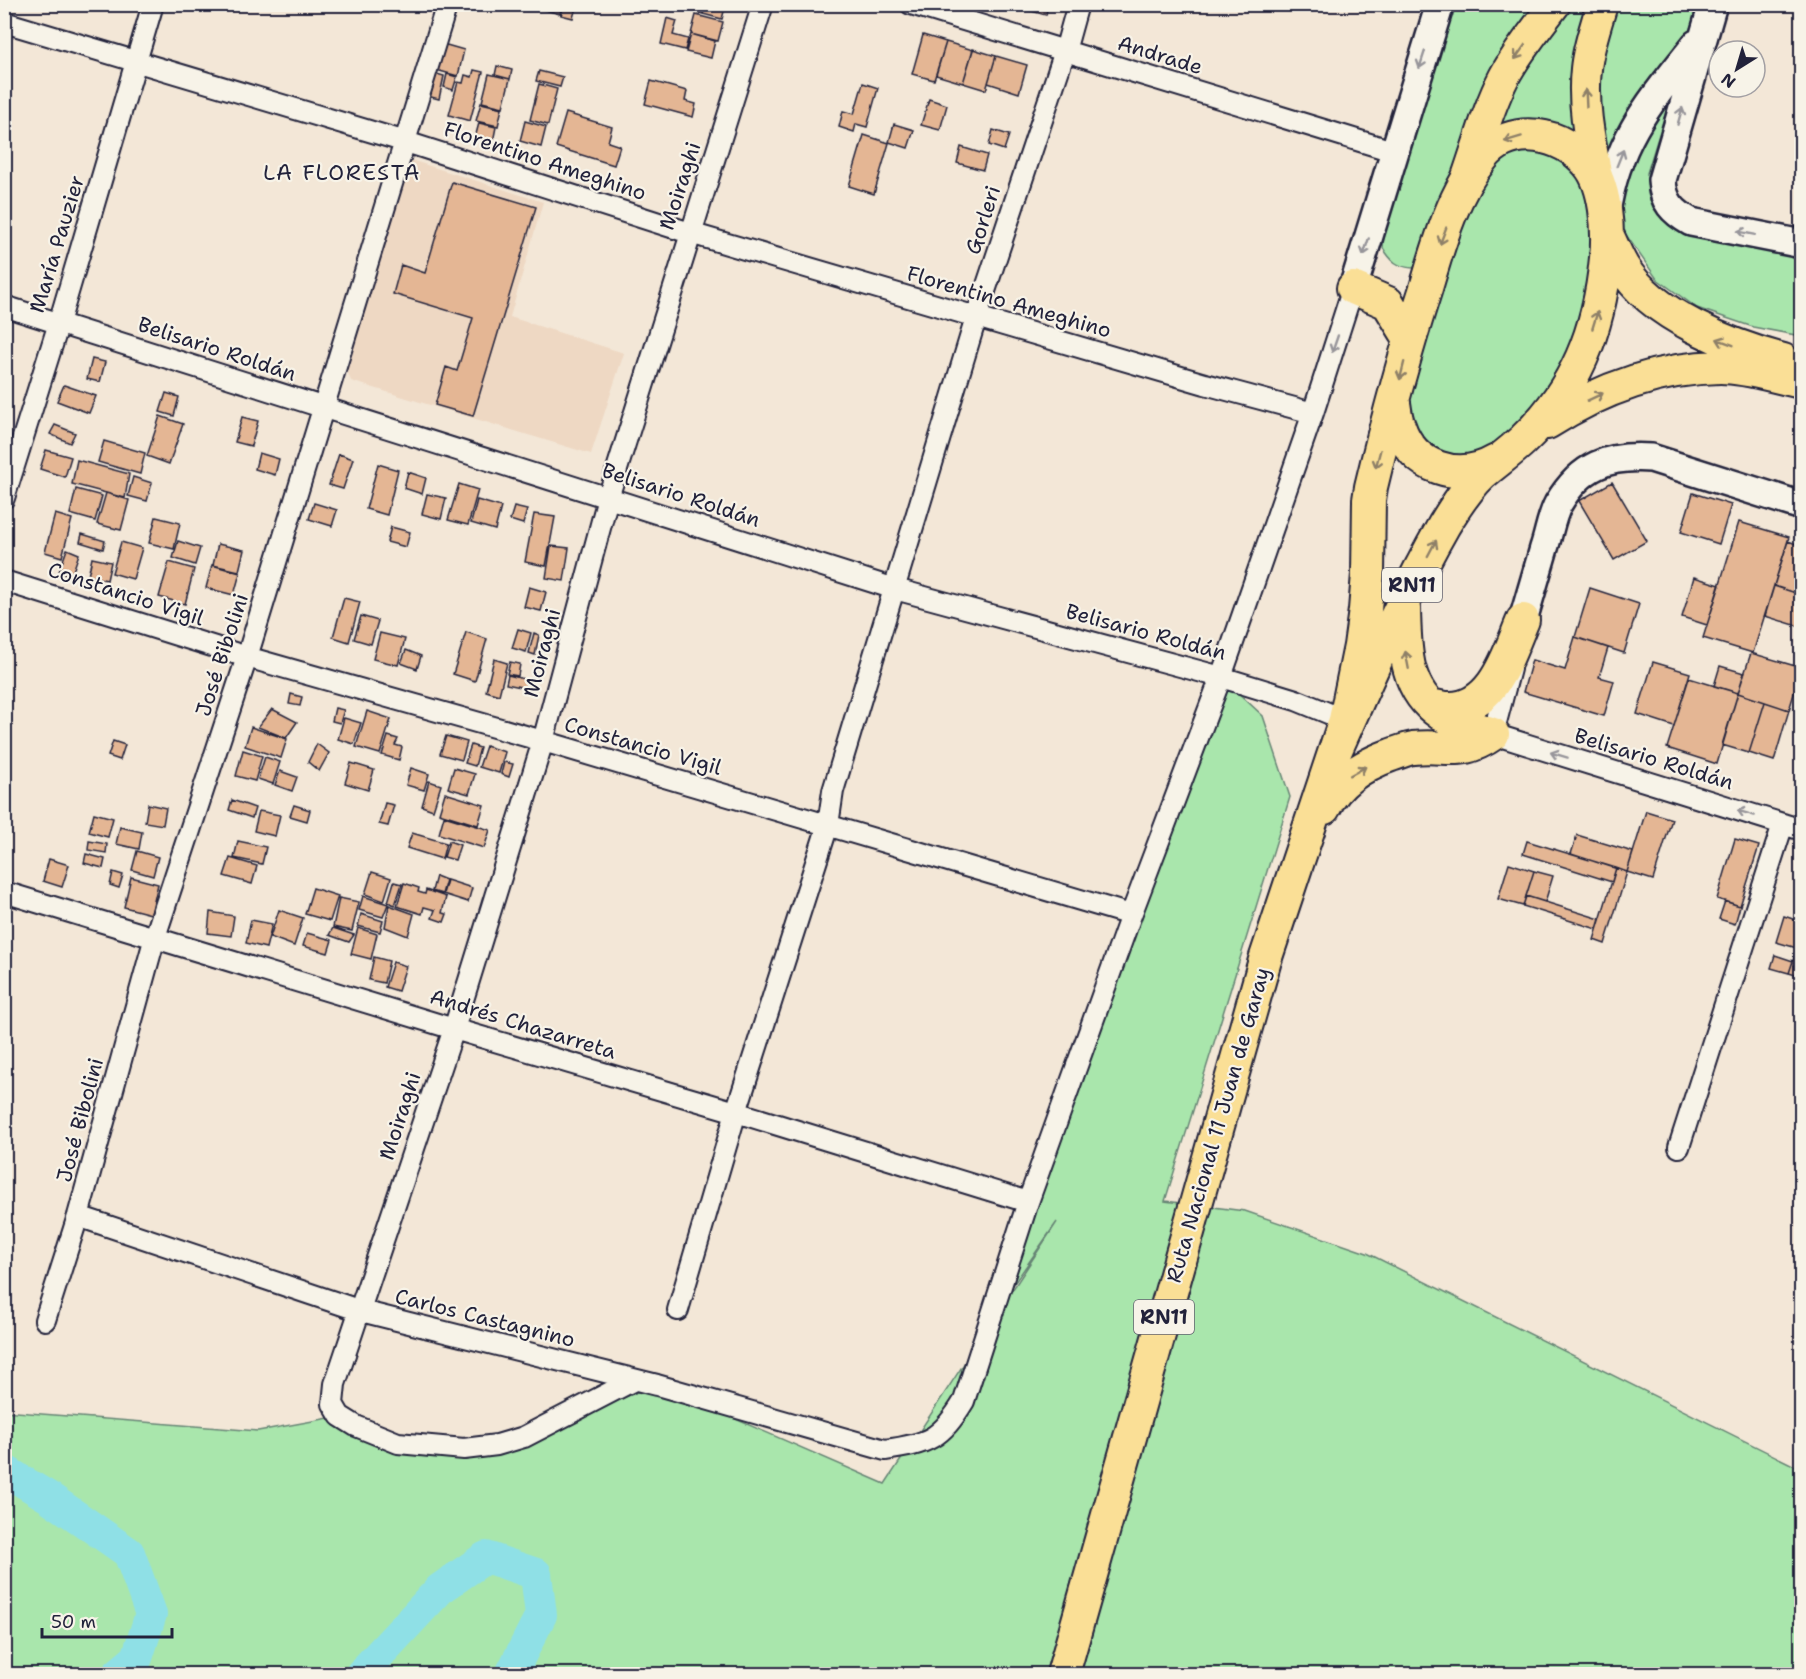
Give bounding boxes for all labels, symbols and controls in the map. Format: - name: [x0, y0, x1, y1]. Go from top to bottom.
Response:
- street label: Andrade: [1114, 29, 1206, 81]
- north arrow: [1707, 39, 1767, 99]
- one-way arrow: [1514, 43, 1526, 59]
- one-way arrow: [1416, 50, 1427, 69]
- text: N: [1717, 68, 1740, 93]
- one-way arrow: [1580, 89, 1591, 109]
- one-way arrow: [1675, 107, 1686, 126]
- street label: Florentino Ameghino: [440, 115, 650, 207]
- one-way arrow: [1504, 134, 1523, 145]
- street label: Moiraghi: [653, 138, 707, 234]
- one-way arrow: [1615, 149, 1626, 168]
- district label: LA FLORESTA: [263, 158, 421, 187]
- street label: María Pauzier: [23, 172, 91, 316]
- street label: Gorleri: [959, 182, 1007, 258]
- one-way arrow: [1437, 226, 1448, 245]
- one-way arrow: [1737, 227, 1757, 238]
- one-way arrow: [1360, 237, 1371, 256]
- street label: Florentino Ameghino: [904, 259, 1114, 345]
- street label: Belisario Roldán: [134, 310, 300, 388]
- one-way arrow: [1590, 311, 1601, 330]
- one-way arrow: [1328, 334, 1339, 353]
- one-way arrow: [1717, 336, 1735, 347]
- one-way arrow: [1395, 361, 1407, 380]
- one-way arrow: [1585, 390, 1603, 402]
- one-way arrow: [1372, 449, 1384, 468]
- street label: Belisario Roldán: [598, 456, 764, 534]
- one-way arrow: [1426, 540, 1438, 557]
- street label: Constancio Vigil: [44, 556, 208, 633]
- road number: RN11: [1382, 568, 1442, 602]
- street label: José Bibolini: [189, 590, 255, 720]
- street label: Belisario Roldán: [1063, 597, 1229, 667]
- street label: Moiraghi: [517, 605, 567, 701]
- one-way arrow: [1401, 651, 1412, 670]
- street label: Constancio Vigil: [561, 710, 726, 782]
- street label: Belisario Roldán: [1571, 721, 1737, 797]
- one-way arrow: [1550, 749, 1569, 760]
- one-way arrow: [1349, 765, 1367, 776]
- one-way arrow: [1737, 807, 1756, 818]
- street label: Ruta Nacional 11 Juan de Garay: [1160, 964, 1276, 1286]
- street label: Andrés Chazarreta: [426, 982, 620, 1066]
- street label: José Bibolini: [50, 1055, 110, 1185]
- street label: Moiraghi: [373, 1068, 427, 1164]
- street label: Carlos Castagnino: [392, 1282, 578, 1354]
- road number: RN11: [1134, 1300, 1194, 1334]
- scale bar: [42, 1601, 172, 1639]
- text: 50 m: [51, 1610, 96, 1634]

